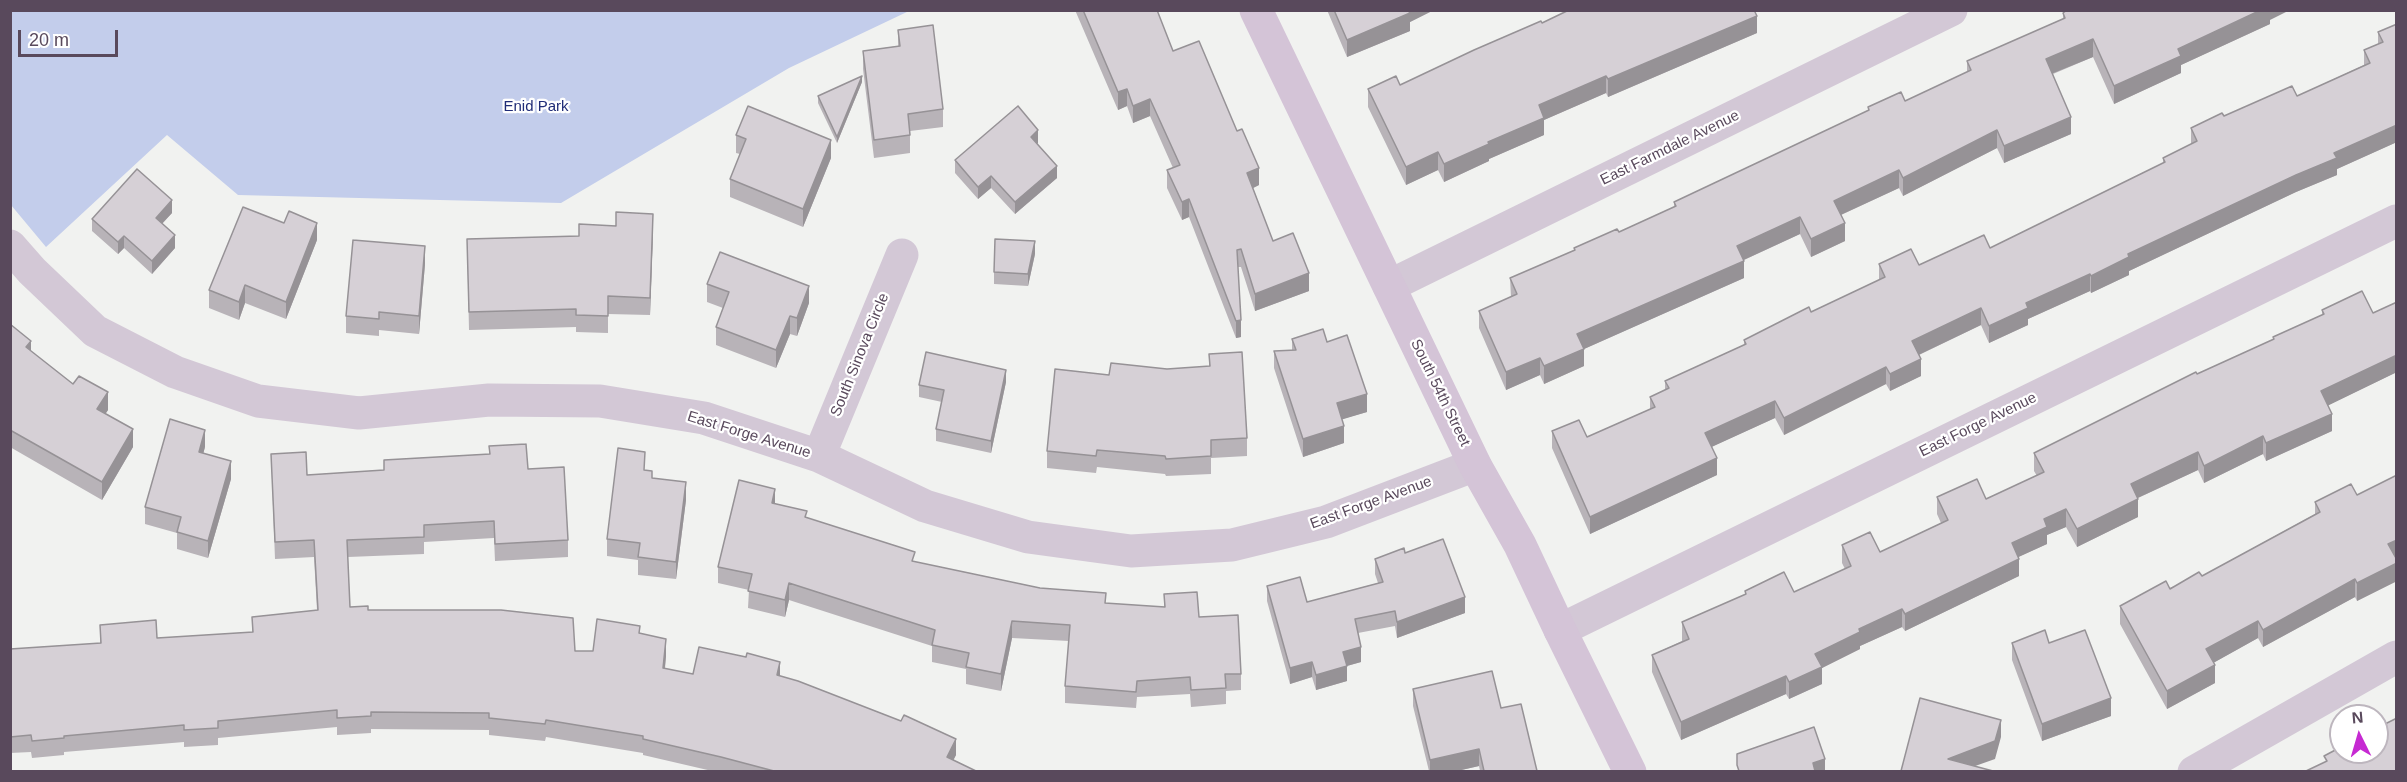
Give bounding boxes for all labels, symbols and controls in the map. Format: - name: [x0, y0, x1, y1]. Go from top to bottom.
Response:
- scale bar: [21, 18, 122, 56]
- text: 20 m: [29, 30, 69, 50]
- park label: Enid Park: [503, 98, 569, 116]
- street label: East Farmdale Avenue: [1598, 107, 1742, 189]
- street label: South Sinova Circle: [827, 291, 893, 419]
- street label: South 54th Street: [1406, 337, 1474, 449]
- street label: East Forge Avenue: [1916, 389, 2040, 461]
- street label: East Forge Avenue: [685, 408, 813, 462]
- street label: East Forge Avenue: [1308, 473, 1434, 533]
- north arrow: [2329, 704, 2389, 764]
- text: N: [2351, 709, 2364, 727]

